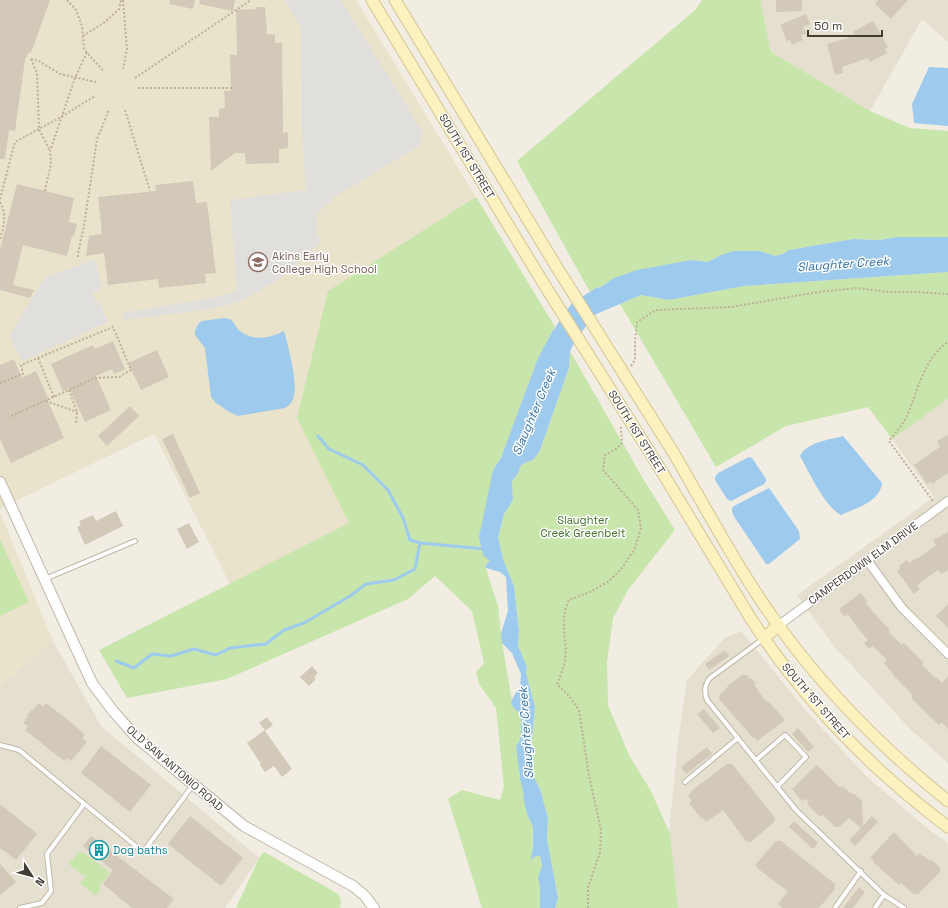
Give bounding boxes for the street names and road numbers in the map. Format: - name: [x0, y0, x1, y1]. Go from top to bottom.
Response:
- street label: SOUTH 1ST STREET: [436, 111, 498, 201]
- street label: SOUTH 1ST STREET: [605, 387, 669, 477]
- street label: CAMPERDOWN ELM DRIVE: [806, 519, 920, 607]
- street label: SOUTH 1ST STREET: [779, 660, 853, 742]
- street label: OLD SAN ANTONIO ROAD: [124, 722, 226, 814]

